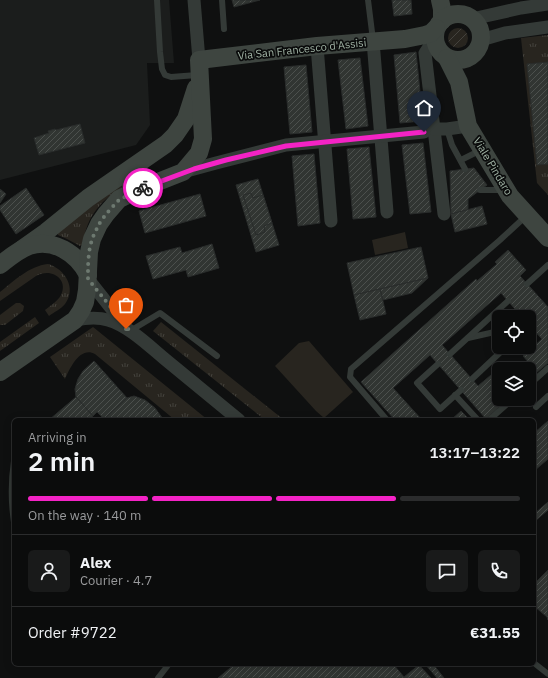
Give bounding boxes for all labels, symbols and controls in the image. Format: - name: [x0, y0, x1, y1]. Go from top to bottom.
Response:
- street label: Via San Francesco d'Assisi: [237, 35, 367, 63]
- pin: [407, 91, 441, 132]
- icon: home: [413, 97, 435, 119]
- street label: Viale Pindaro: [470, 135, 516, 197]
- courier: [123, 168, 163, 208]
- icon: bike: [132, 177, 154, 199]
- pin: [109, 288, 143, 329]
- icon: bag: [115, 294, 137, 316]
- map controls: [492, 310, 536, 406]
- button: locate: [492, 310, 536, 354]
- button: layers: [492, 362, 536, 406]
- text: Arriving in: [28, 429, 87, 446]
- text: 13:17–13:22: [430, 443, 520, 462]
- text: 2 min: [28, 444, 95, 478]
- text: On the way · 140 m: [28, 507, 141, 524]
- button: person: [28, 550, 70, 592]
- button: chat: [426, 550, 468, 592]
- button: phone: [478, 550, 520, 592]
- text: Alex: [80, 553, 111, 572]
- text: Courier · 4.7: [80, 572, 152, 589]
- text: Order #9722: [28, 623, 117, 642]
- text: €31.55: [470, 623, 520, 642]

